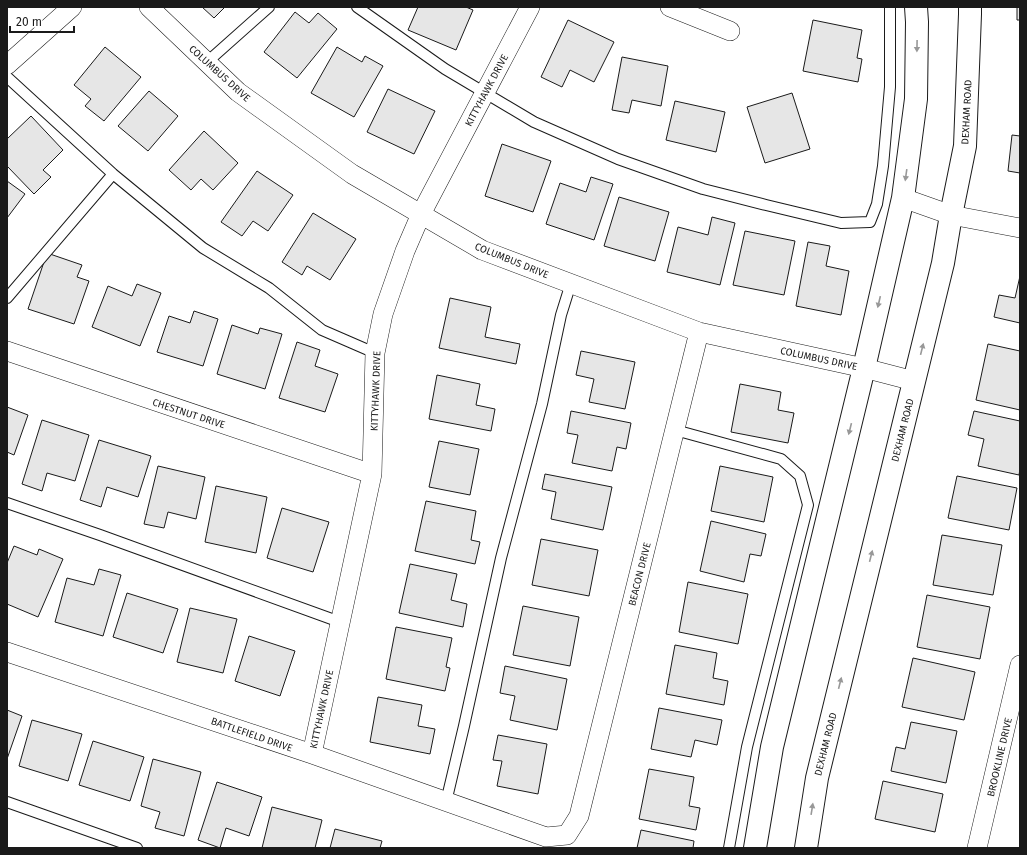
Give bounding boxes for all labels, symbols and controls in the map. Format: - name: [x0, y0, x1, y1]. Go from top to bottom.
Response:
- scale bar: [10, 8, 74, 34]
- text: 20 m: [16, 15, 42, 29]
- one-way arrow: [914, 40, 920, 53]
- street label: COLUMBUS DRIVE: [186, 43, 253, 104]
- street label: KITTYHAWK DRIVE: [463, 52, 511, 129]
- street label: DEXHAM ROAD: [959, 79, 975, 145]
- one-way arrow: [903, 169, 909, 181]
- street label: COLUMBUS DRIVE: [473, 241, 550, 281]
- one-way arrow: [876, 296, 882, 309]
- one-way arrow: [919, 342, 925, 354]
- street label: COLUMBUS DRIVE: [779, 345, 858, 373]
- street label: KITTYHAWK DRIVE: [369, 351, 383, 431]
- street label: CHESTNUT DRIVE: [151, 397, 227, 431]
- street label: DEXHAM ROAD: [889, 397, 917, 463]
- one-way arrow: [846, 423, 852, 435]
- street label: BEACON DRIVE: [626, 541, 654, 607]
- one-way arrow: [868, 550, 874, 562]
- street label: KITTYHAWK DRIVE: [308, 669, 336, 750]
- one-way arrow: [838, 677, 844, 689]
- street label: DEXHAM ROAD: [812, 711, 840, 777]
- street label: BATTLEFIELD DRIVE: [209, 715, 294, 755]
- street label: BROOKLINE DRIVE: [985, 716, 1015, 798]
- one-way arrow: [809, 803, 815, 816]

